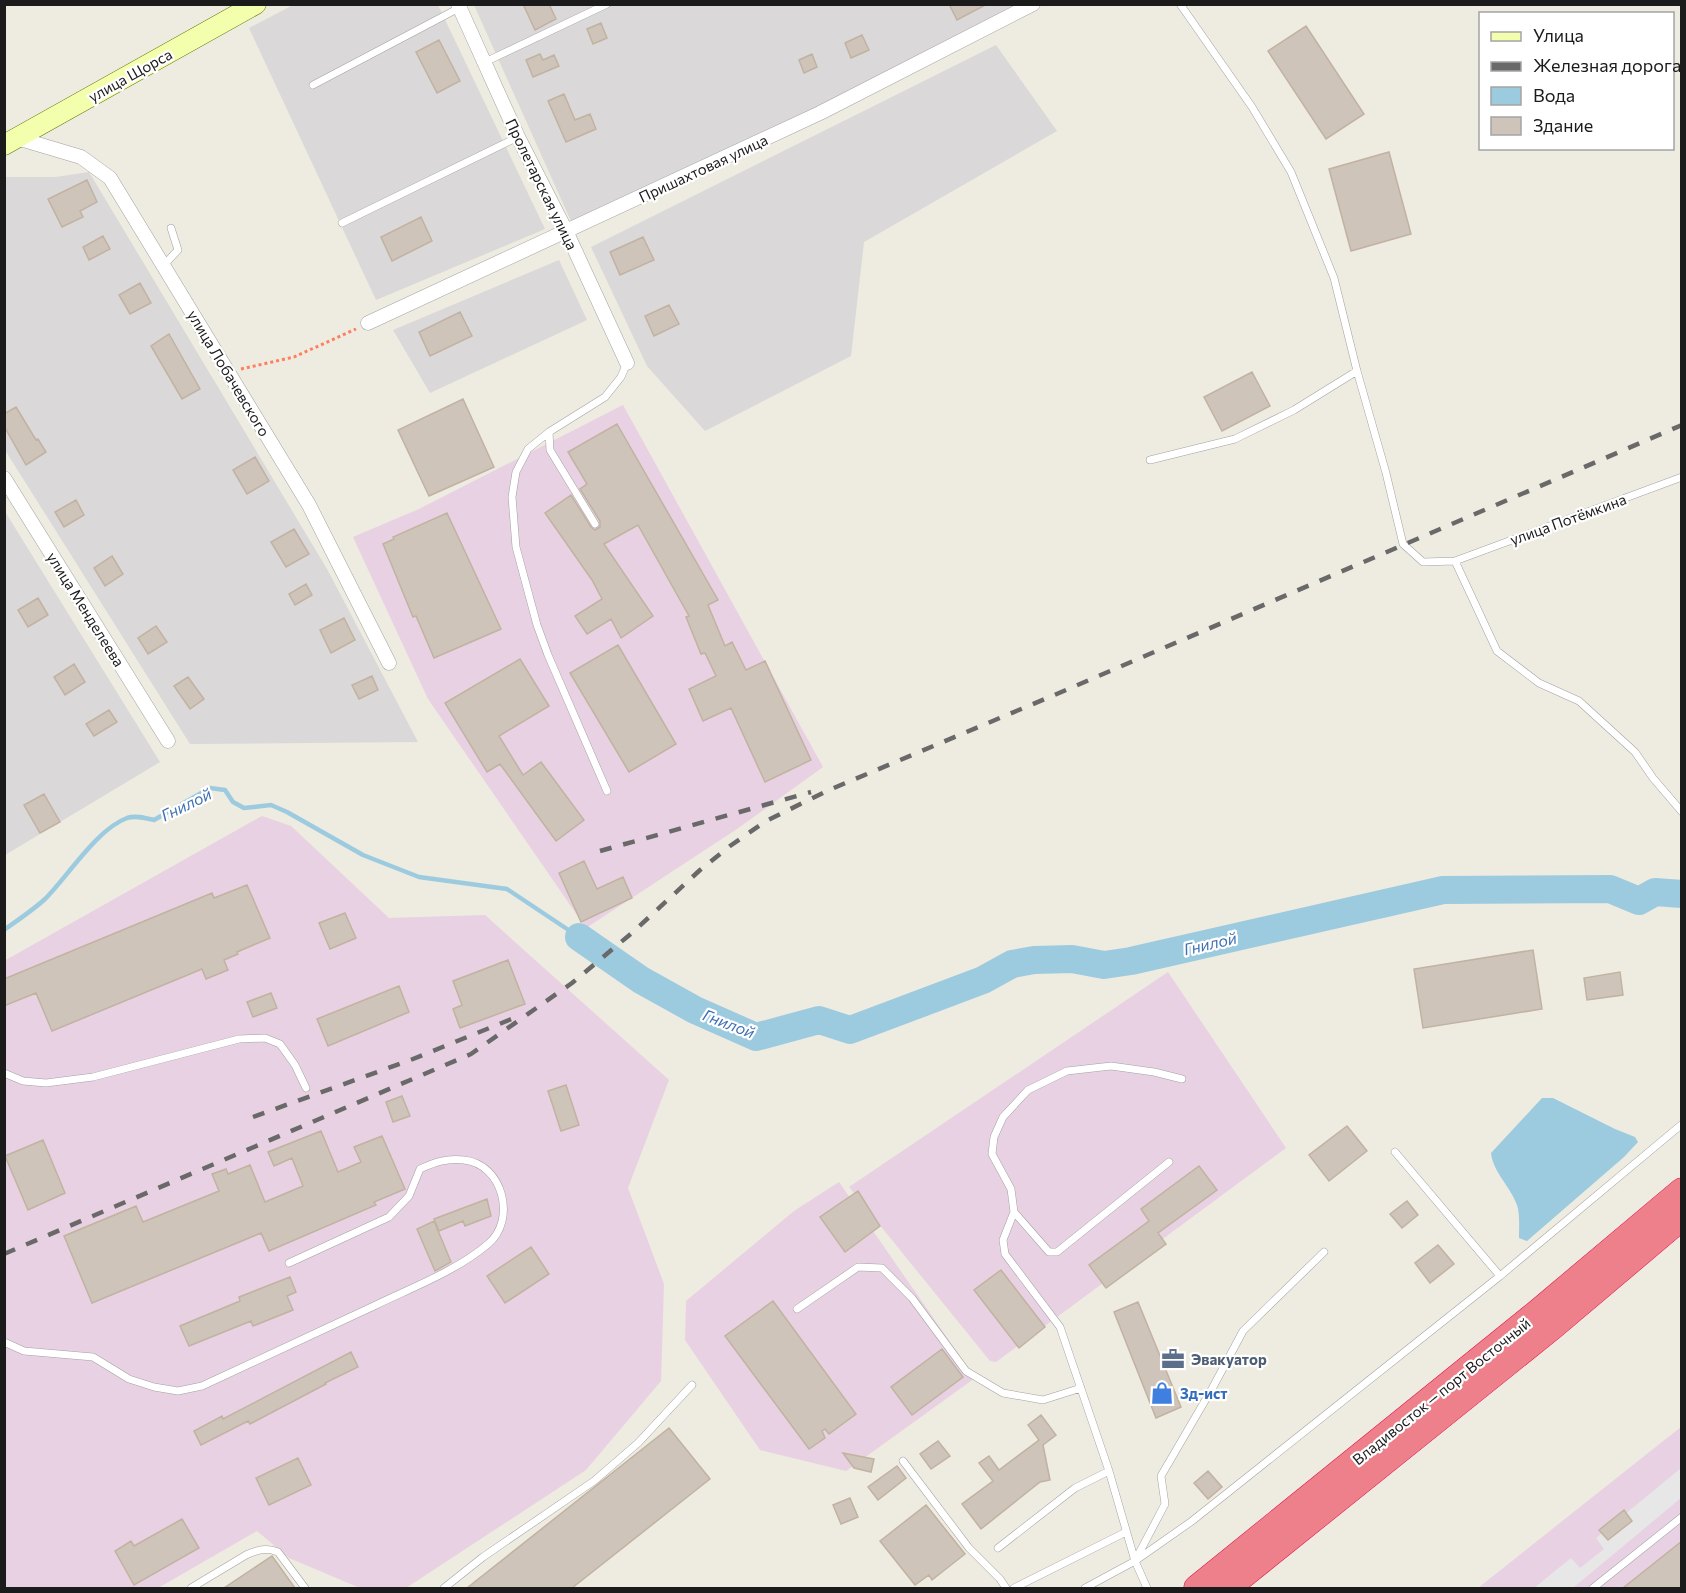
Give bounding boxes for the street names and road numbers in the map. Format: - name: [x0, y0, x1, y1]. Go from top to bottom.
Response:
- street label: улица Щорса: [85, 45, 175, 105]
- street label: Пролетарская улица: [502, 115, 582, 253]
- street label: Пришахтовая улица: [636, 130, 770, 206]
- street label: улица Лобачевского: [184, 307, 274, 440]
- street label: улица Потёмкина: [1507, 490, 1629, 548]
- street label: улица Менделеева: [43, 548, 129, 670]
- street label: Владивосток — порт Восточный: [1349, 1314, 1533, 1468]

